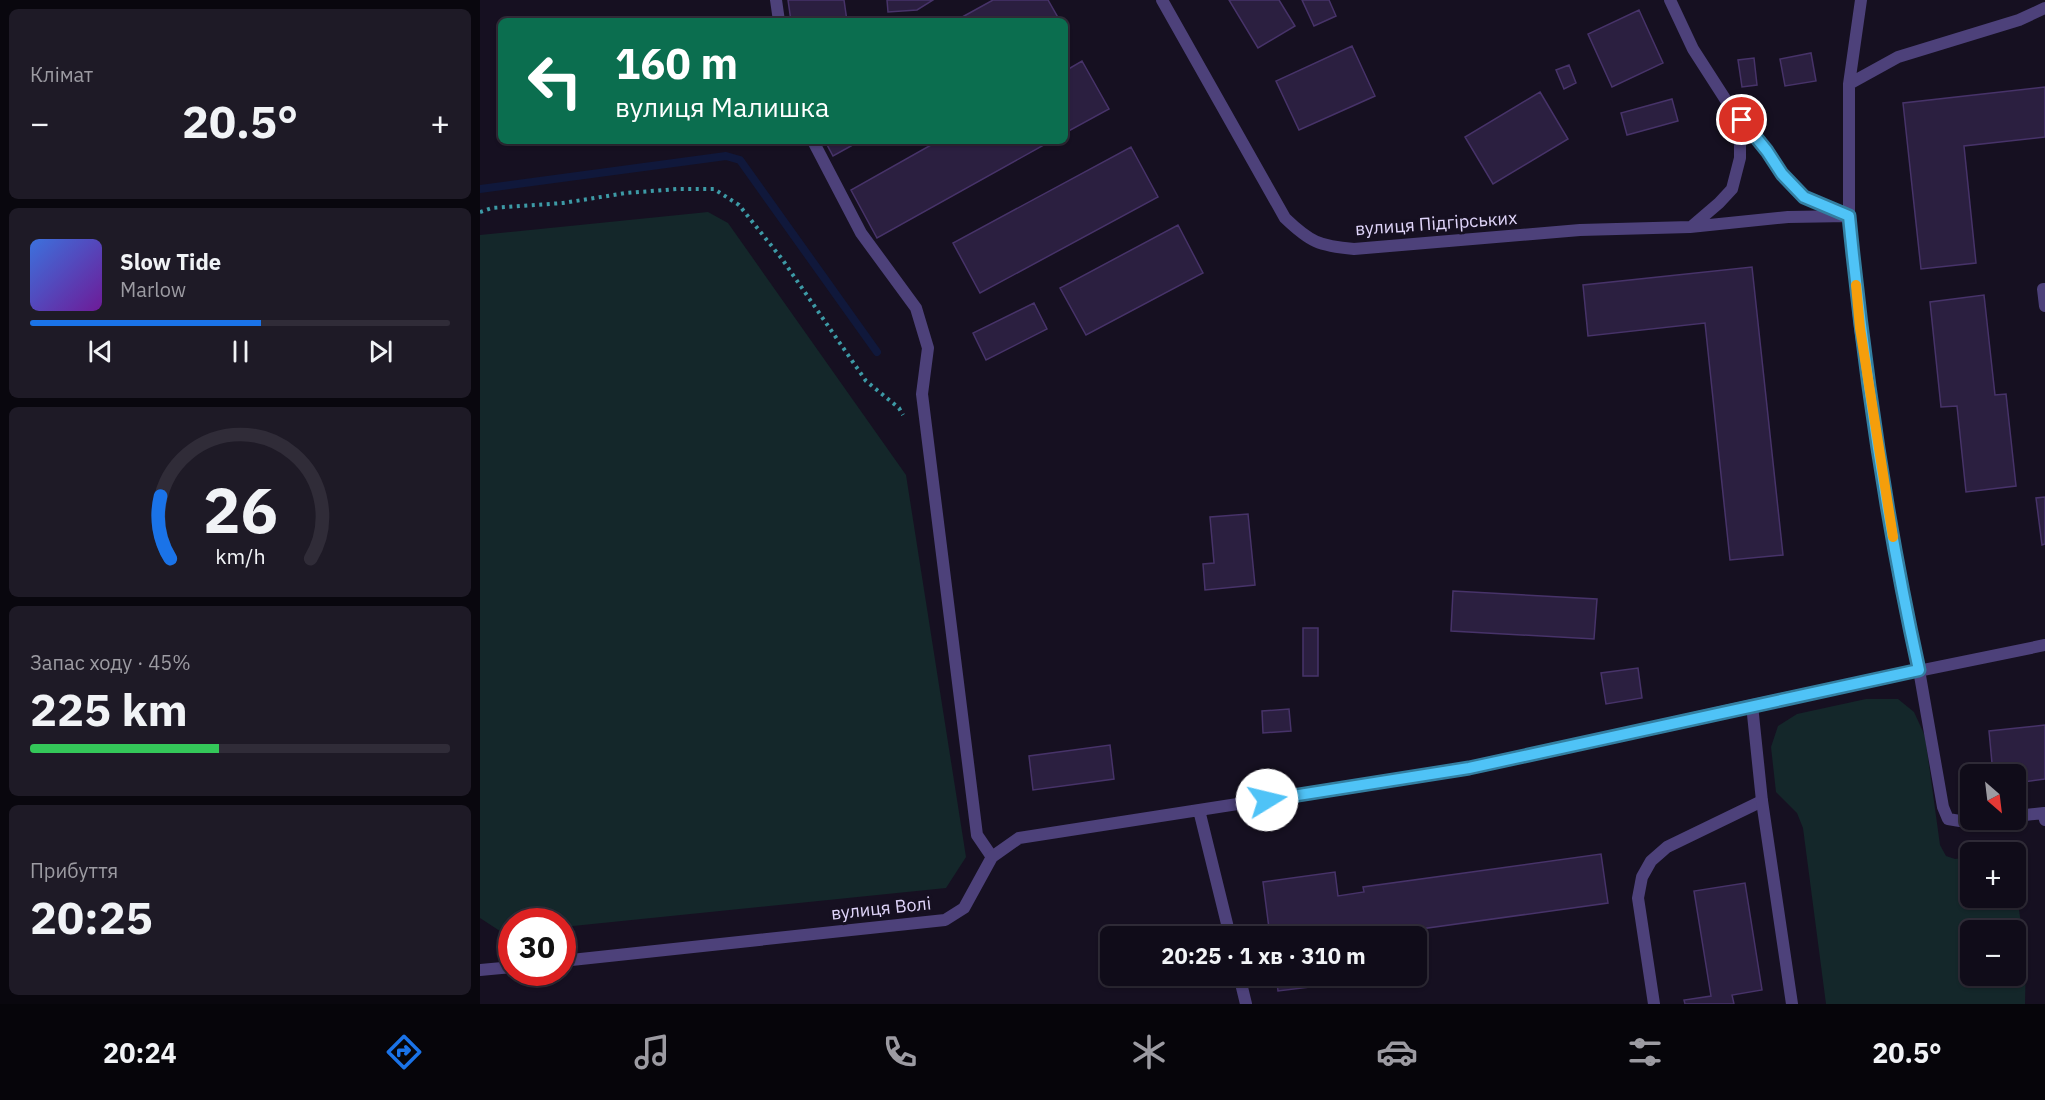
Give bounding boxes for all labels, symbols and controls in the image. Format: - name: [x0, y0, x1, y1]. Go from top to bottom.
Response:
- text: 160 m: [615, 36, 738, 91]
- icon: left: [516, 42, 594, 120]
- text: Клімат: [30, 61, 93, 88]
- text: вулиця Малишка: [615, 89, 829, 124]
- text: 20.5°: [182, 92, 298, 150]
- pin: [1716, 94, 1767, 145]
- text: −: [30, 101, 50, 144]
- text: +: [430, 101, 450, 144]
- icon: arrive: [1725, 103, 1758, 136]
- street label: вулиця Підгірських: [1354, 206, 1518, 240]
- text: Slow Tide: [120, 247, 221, 276]
- text: Marlow: [120, 276, 186, 303]
- icon: previous: [84, 335, 117, 368]
- icon: pause: [224, 335, 257, 368]
- icon: next: [364, 335, 397, 368]
- text: 26: [203, 469, 277, 550]
- text: km/h: [215, 542, 265, 570]
- text: Запас ходу · 45%: [30, 649, 191, 676]
- text: 225 km: [30, 680, 188, 738]
- north arrow: [1960, 764, 2026, 830]
- map controls: [1960, 764, 2026, 986]
- position arrow: [1235, 768, 1299, 832]
- button: +: [1960, 842, 2026, 908]
- text: Прибуття: [30, 857, 118, 884]
- text: 20:25: [30, 888, 153, 946]
- street label: вулиця Волі: [830, 891, 932, 925]
- speed limit sign: 30: [498, 908, 576, 986]
- button: −: [1960, 920, 2026, 986]
- text: 20:25 · 1 хв · 310 m: [1161, 941, 1366, 970]
- icon: directions: [383, 1031, 425, 1073]
- icon: music: [631, 1031, 673, 1073]
- icon: phone: [879, 1031, 921, 1073]
- icon: climate: [1128, 1031, 1170, 1073]
- icon: car: [1376, 1031, 1418, 1073]
- icon: filters: [1624, 1031, 1666, 1073]
- text: 20:24: [103, 1035, 177, 1070]
- text: 20.5°: [1872, 1035, 1942, 1070]

